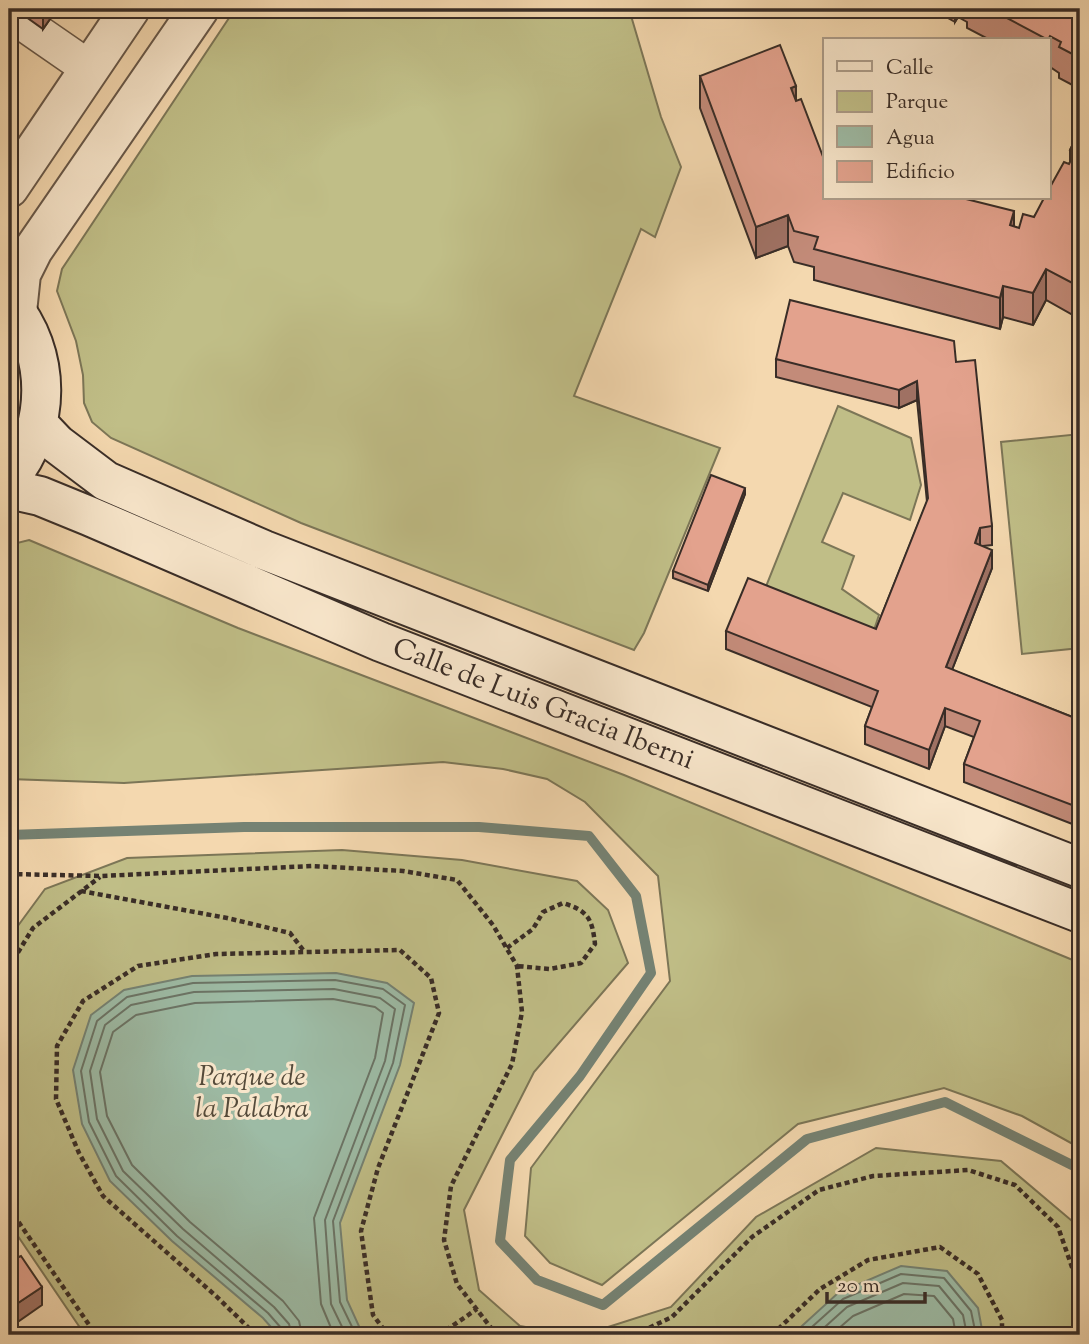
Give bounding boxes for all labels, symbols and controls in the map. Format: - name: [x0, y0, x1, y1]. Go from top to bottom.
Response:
- legend: [823, 38, 1050, 200]
- text: Calle: [886, 54, 934, 84]
- text: Parque: [886, 88, 948, 118]
- text: Agua: [886, 124, 935, 154]
- text: Edificio: [886, 158, 955, 188]
- street label: Calle de Luis Gracia Iberni: [386, 629, 700, 781]
- park label: Parque de la Palabra: [195, 1058, 309, 1130]
- scale bar: [827, 1260, 925, 1304]
- text: 20 m: [837, 1272, 880, 1302]

